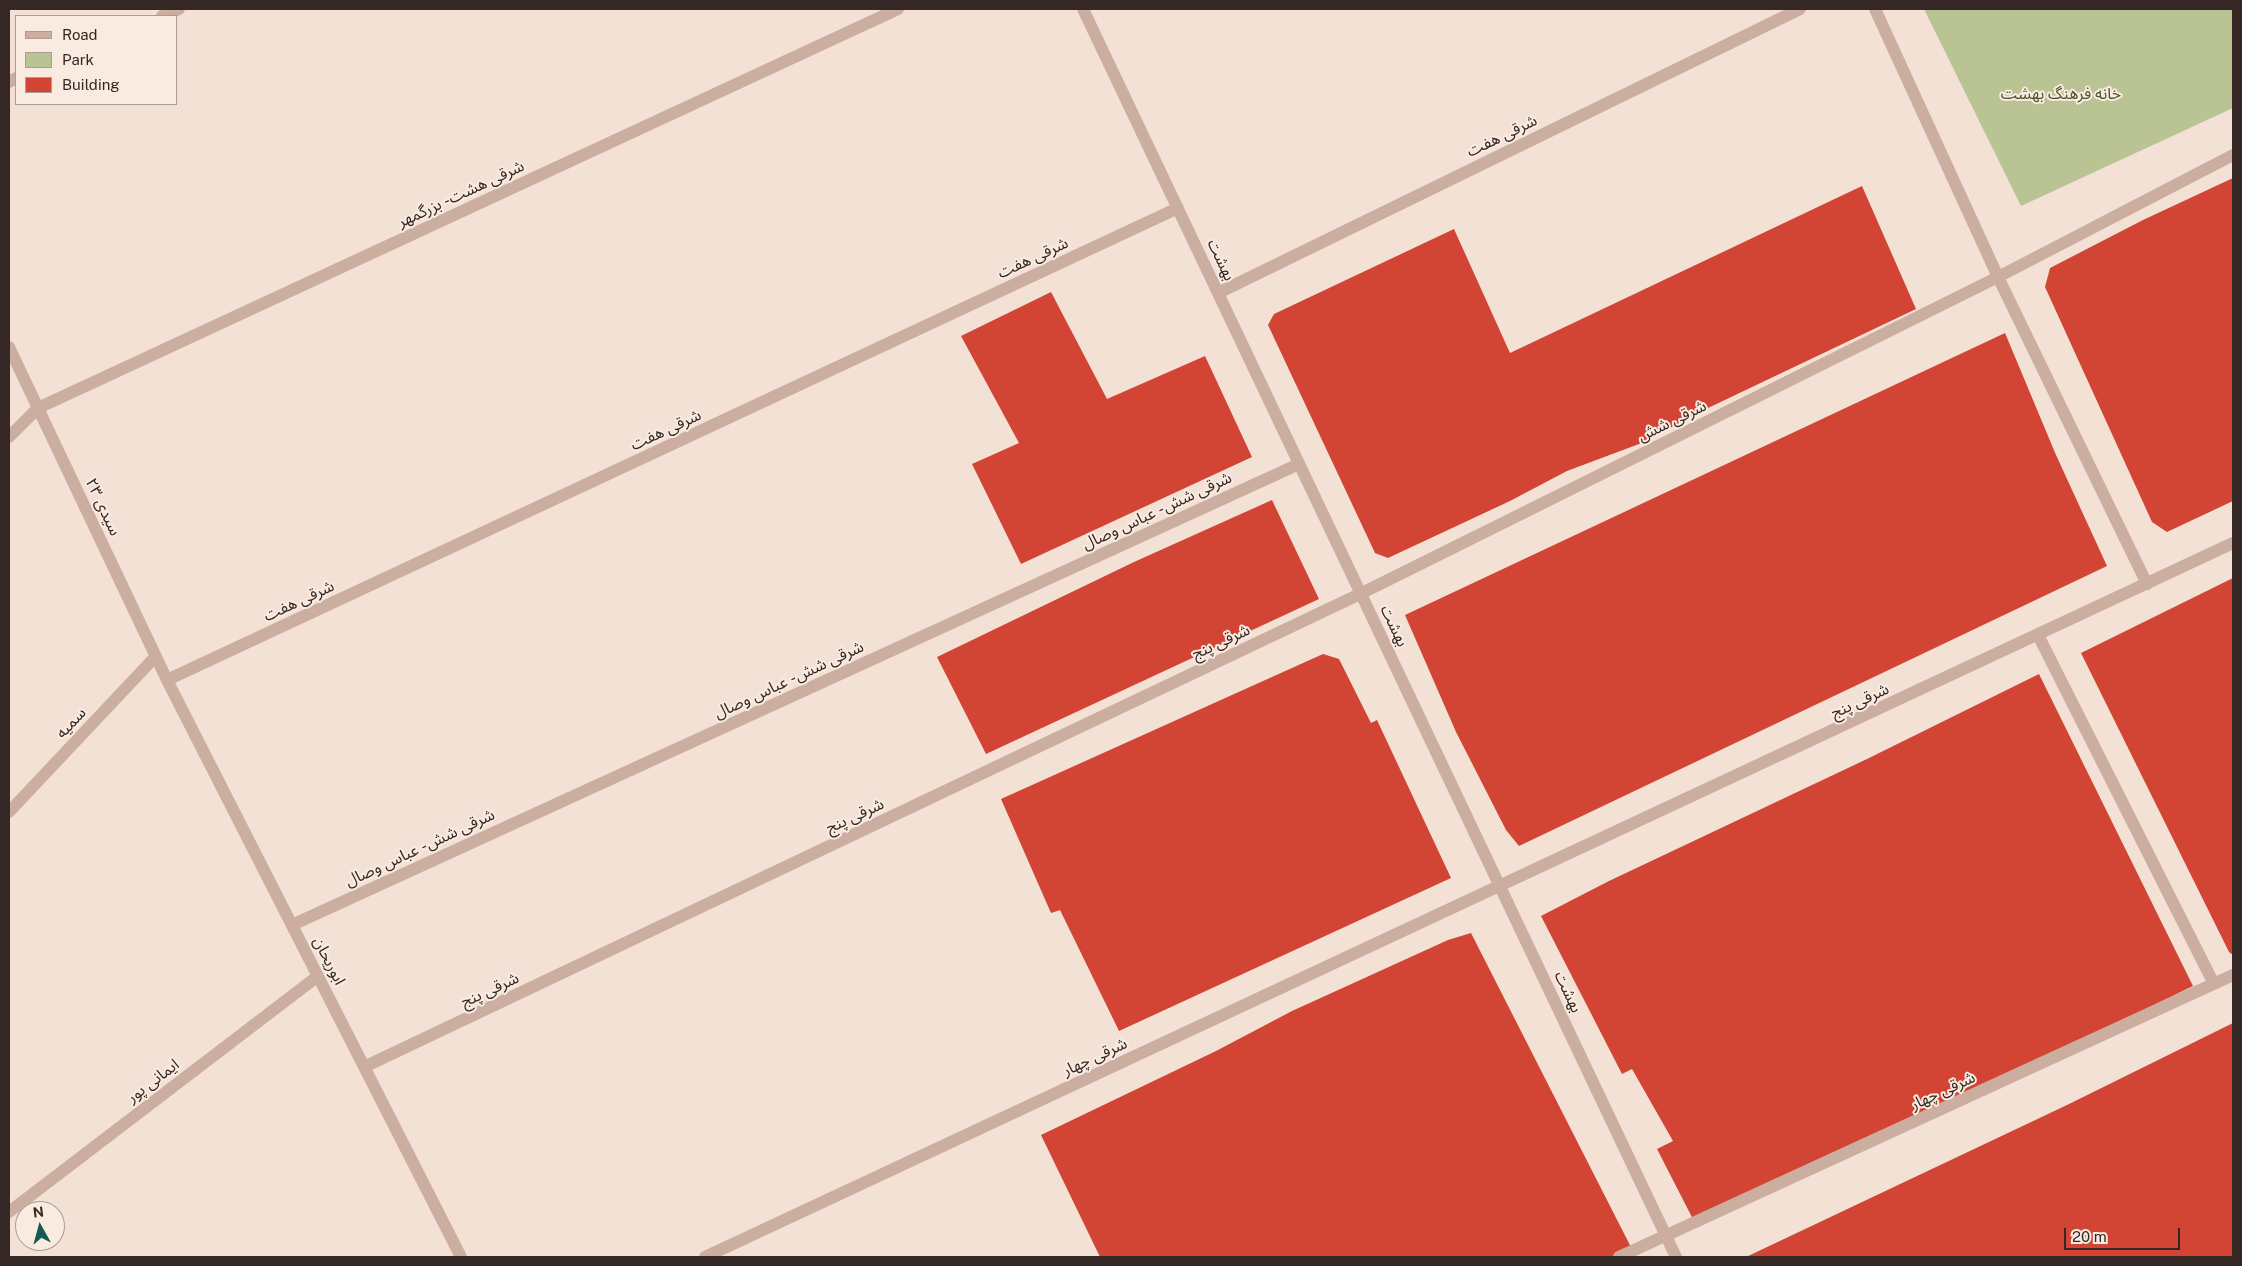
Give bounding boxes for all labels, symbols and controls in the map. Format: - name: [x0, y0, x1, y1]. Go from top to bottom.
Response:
- legend: [15, 15, 178, 105]
- text: Road: [62, 26, 98, 43]
- text: Park: [62, 51, 94, 68]
- text: Building: [62, 76, 120, 93]
- park label: خانه فرهنگ بهشت: [2001, 84, 2121, 104]
- street label: شرقی هفت: [1464, 111, 1540, 161]
- street label: شرقی هشت- بزرگمهر: [395, 156, 527, 232]
- street label: شرقی هفت: [995, 233, 1071, 283]
- street label: بهشت: [1203, 236, 1239, 284]
- street label: شرقی شش: [1635, 396, 1709, 446]
- street label: شرقی هفت: [628, 405, 704, 455]
- street label: شرقی شش- عباس وصال: [1079, 468, 1235, 554]
- street label: سیدی ۲۳: [81, 475, 125, 539]
- street label: شرقی هفت: [261, 576, 337, 626]
- street label: بهشت: [1376, 602, 1412, 650]
- street label: شرقی پنج: [1189, 620, 1253, 664]
- street label: شرقی شش- عباس وصال: [711, 637, 867, 723]
- street label: شرقی پنج: [1828, 679, 1892, 723]
- street label: سمیه: [52, 703, 90, 743]
- street label: شرقی پنج: [823, 794, 887, 838]
- street label: شرقی شش- عباس وصال: [342, 805, 498, 891]
- street label: ابوریحان: [309, 934, 349, 988]
- street label: شرقی پنج: [458, 968, 522, 1012]
- street label: بهشت: [1550, 968, 1586, 1016]
- street label: شرقی چهار: [1060, 1034, 1130, 1080]
- street label: ایمانی پور: [123, 1055, 183, 1107]
- street label: شرقی چهار: [1908, 1068, 1978, 1114]
- north arrow: [15, 1201, 65, 1251]
- text: N: [32, 1203, 45, 1221]
- scale bar: [2067, 1218, 2183, 1250]
- text: 20 m: [2072, 1228, 2107, 1245]

